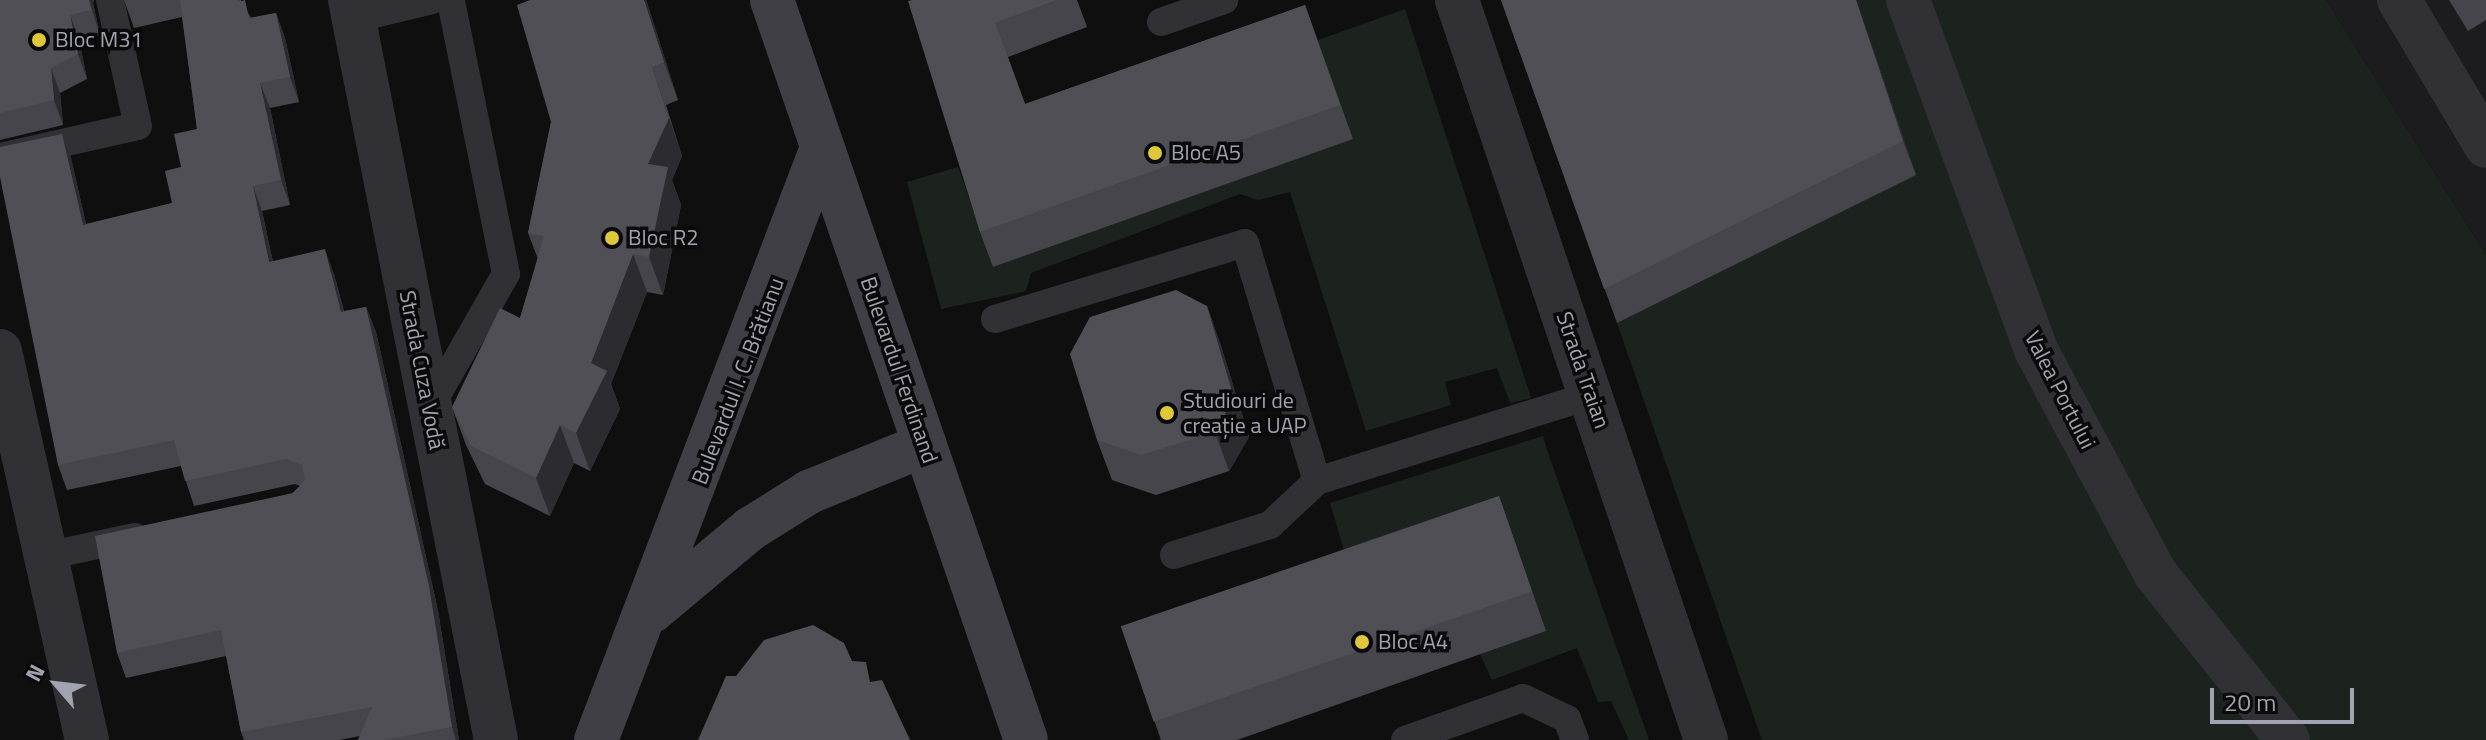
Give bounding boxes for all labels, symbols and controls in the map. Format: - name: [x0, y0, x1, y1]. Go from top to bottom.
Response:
- place label: Bloc M31: [55, 27, 143, 53]
- marker: Bloc M31: [30, 31, 48, 49]
- place label: Bloc A5: [1171, 140, 1241, 166]
- marker: Bloc A5: [1146, 144, 1164, 162]
- place label: Bloc R2: [628, 225, 699, 251]
- marker: Bloc R2: [603, 229, 621, 247]
- street label: Bulevardul Ferdinand: [855, 273, 943, 467]
- street label: Bulevardul I. C. Brătianu: [686, 274, 790, 488]
- street label: Strada Cuza Vodă: [394, 288, 450, 452]
- street label: Strada Traian: [1551, 308, 1615, 432]
- street label: Valea Portului: [2019, 327, 2101, 453]
- place label: Studiouri de creație a UAP: [1183, 387, 1307, 438]
- marker: Studiouri de creație a UAP: [1158, 404, 1176, 422]
- place label: Bloc A4: [1378, 629, 1448, 655]
- marker: Bloc A4: [1353, 633, 1371, 651]
- north arrow: [16, 644, 96, 724]
- text: N: [16, 658, 53, 687]
- scale bar: [2214, 672, 2358, 722]
- text: 20 m: [2224, 684, 2276, 720]

